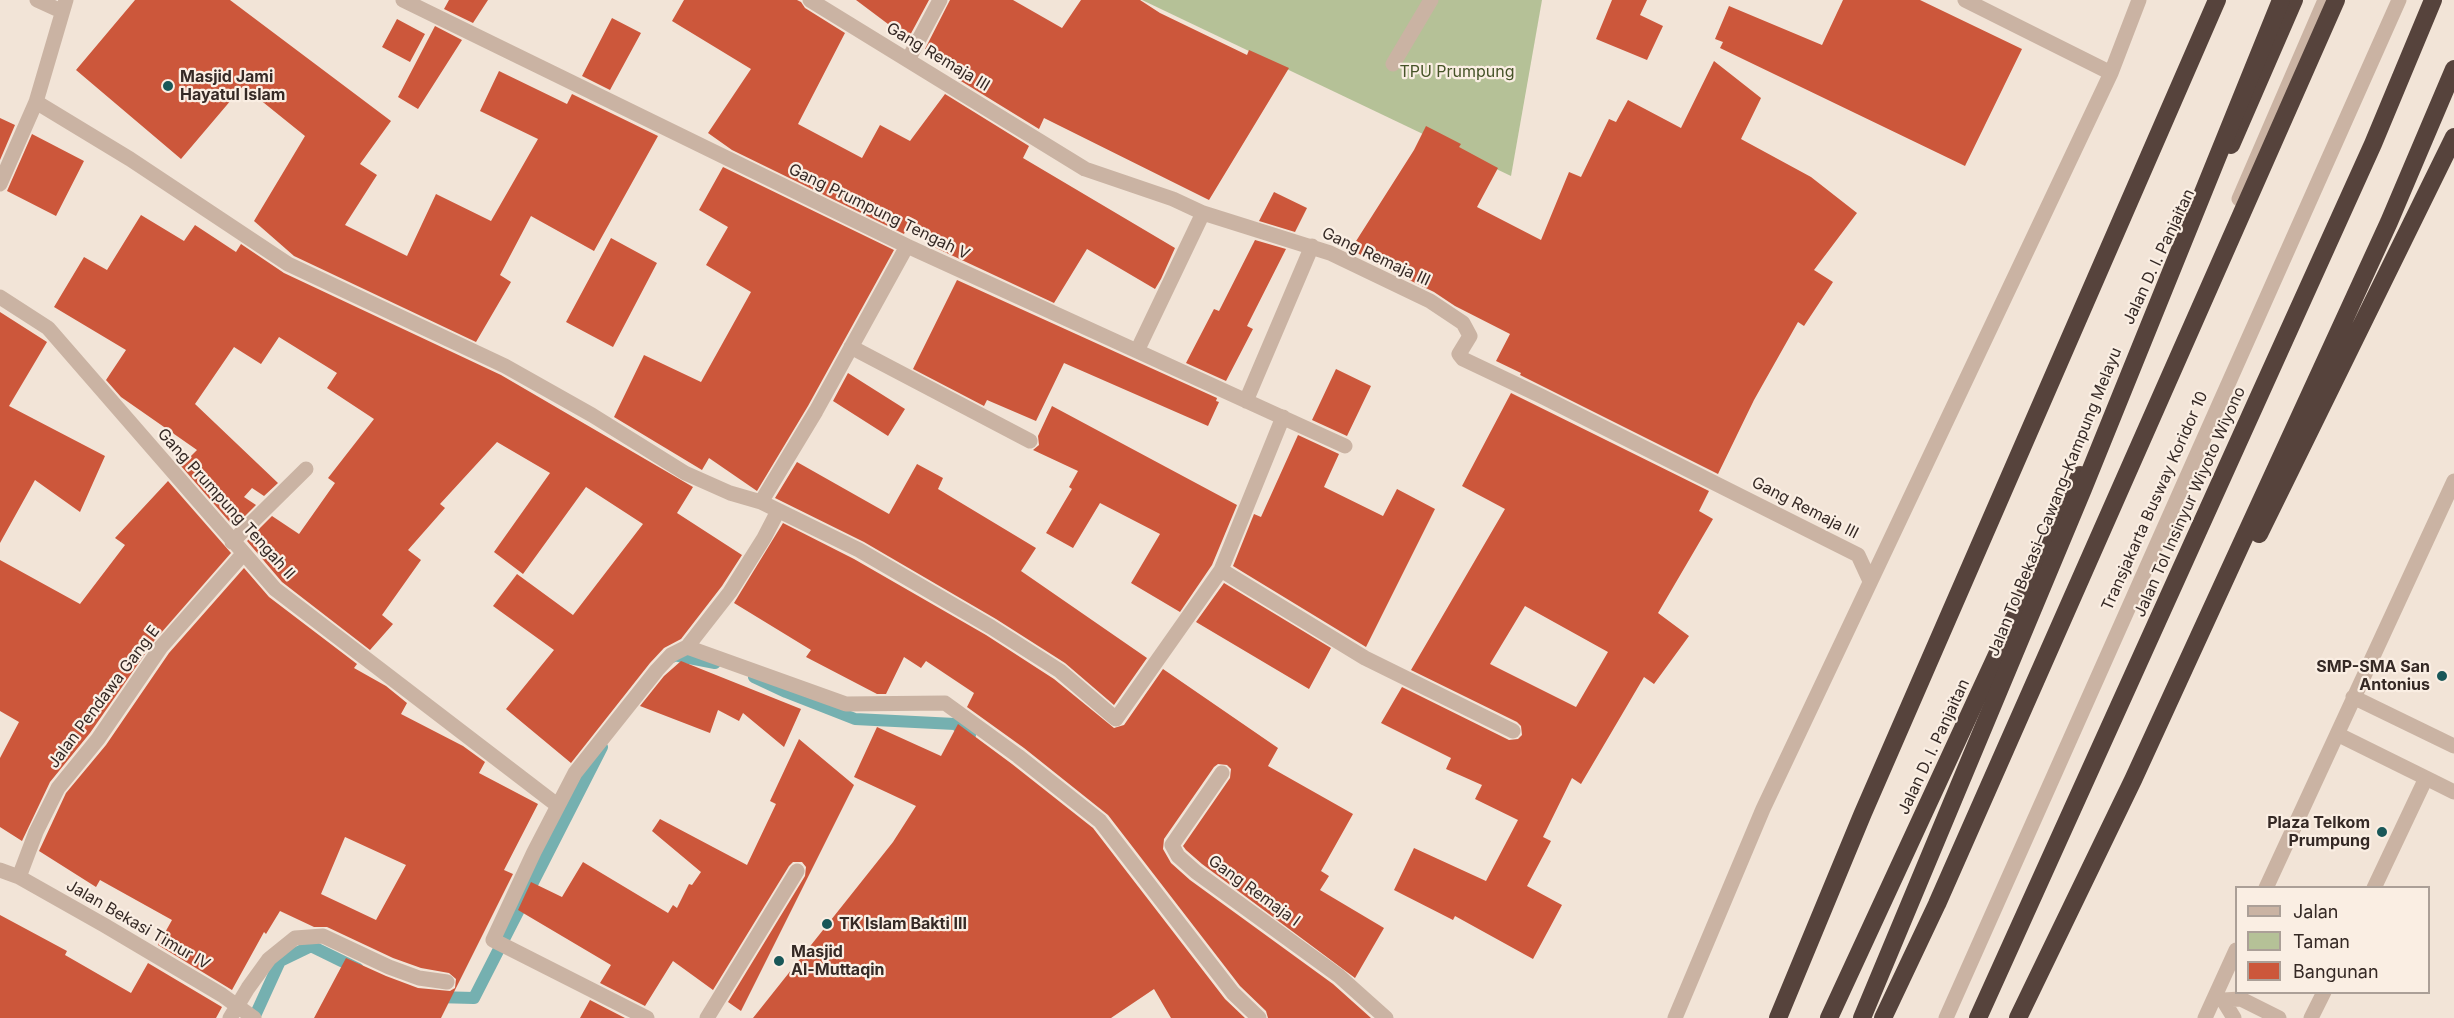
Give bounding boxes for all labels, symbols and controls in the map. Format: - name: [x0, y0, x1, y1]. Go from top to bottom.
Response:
- street label: Gang Remaja III: [883, 19, 993, 95]
- park label: TPU Prumpung: [1399, 62, 1515, 82]
- place label: Masjid Jami Hayatul Islam: [180, 67, 285, 105]
- marker: Masjid Jami Hayatul Islam: [161, 79, 175, 93]
- street label: Gang Prumpung Tengah V: [785, 160, 973, 264]
- street label: Jalan D. I. Panjaitan: [2119, 186, 2199, 328]
- street label: Gang Remaja III: [1319, 224, 1433, 290]
- street label: Jalan Tol Bekasi–Cawang–Kampung Melayu: [1984, 345, 2126, 659]
- street label: Jalan Tol Insinyur Wiyoto Wiyono: [2130, 384, 2250, 620]
- street label: Transjakarta Busway Koridor 10: [2098, 388, 2212, 614]
- street label: Gang Prumpung Tengah II: [153, 425, 299, 583]
- street label: Gang Remaja III: [1748, 473, 1862, 543]
- street label: Jalan Pendawa Gang E: [44, 622, 164, 772]
- place label: SMP-SMA San Antonius: [2316, 657, 2430, 695]
- marker: SMP-SMA San Antonius: [2435, 669, 2449, 683]
- street label: Jalan D. I. Panjaitan: [1894, 676, 1974, 818]
- place label: Plaza Telkom Prumpung: [2267, 813, 2370, 851]
- marker: Plaza Telkom Prumpung: [2375, 825, 2389, 839]
- street label: Gang Remaja I: [1204, 851, 1304, 931]
- street label: Jalan Bekasi Timur IV: [63, 876, 213, 974]
- legend: [2235, 886, 2430, 994]
- text: Jalan: [2293, 901, 2338, 922]
- place label: TK Islam Bakti III: [839, 914, 967, 934]
- marker: TK Islam Bakti III: [820, 917, 834, 931]
- text: Taman: [2293, 931, 2350, 952]
- place label: Masjid Al-Muttaqin: [791, 942, 885, 980]
- marker: Masjid Al-Muttaqin: [772, 954, 786, 968]
- text: Bangunan: [2293, 961, 2379, 982]

